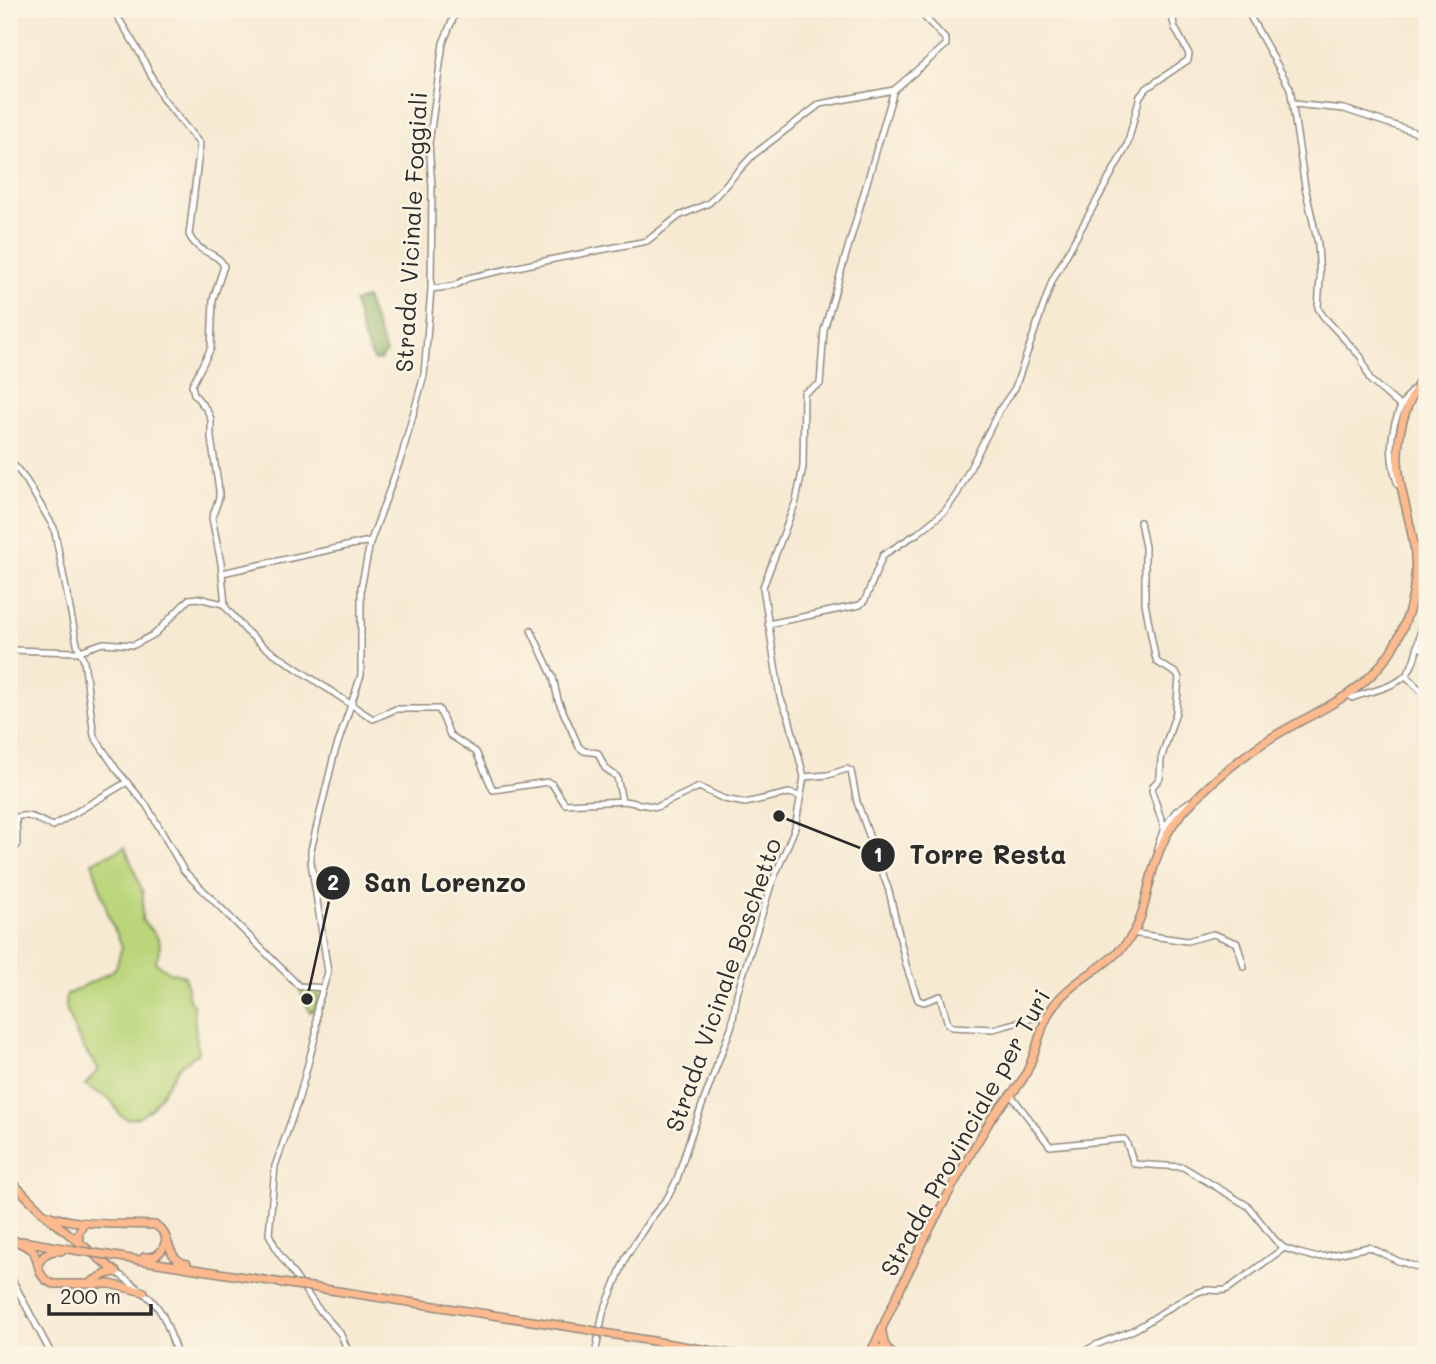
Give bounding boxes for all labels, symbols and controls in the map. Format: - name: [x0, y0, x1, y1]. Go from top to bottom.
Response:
- street label: Strada Vicinale Foggiali: [388, 91, 433, 373]
- callout: Torre Resta: [860, 831, 1080, 878]
- street label: Strada Vicinale Boschetto: [658, 834, 787, 1135]
- text: Torre Resta: [909, 837, 1067, 871]
- text: 1: [873, 840, 883, 867]
- callout: San Lorenzo: [315, 859, 540, 906]
- text: San Lorenzo: [364, 865, 526, 899]
- text: 2: [327, 868, 339, 895]
- street label: Strada Provinciale per Turi: [873, 983, 1057, 1281]
- scale bar: [49, 1273, 150, 1317]
- text: 200 m: [60, 1282, 121, 1309]

